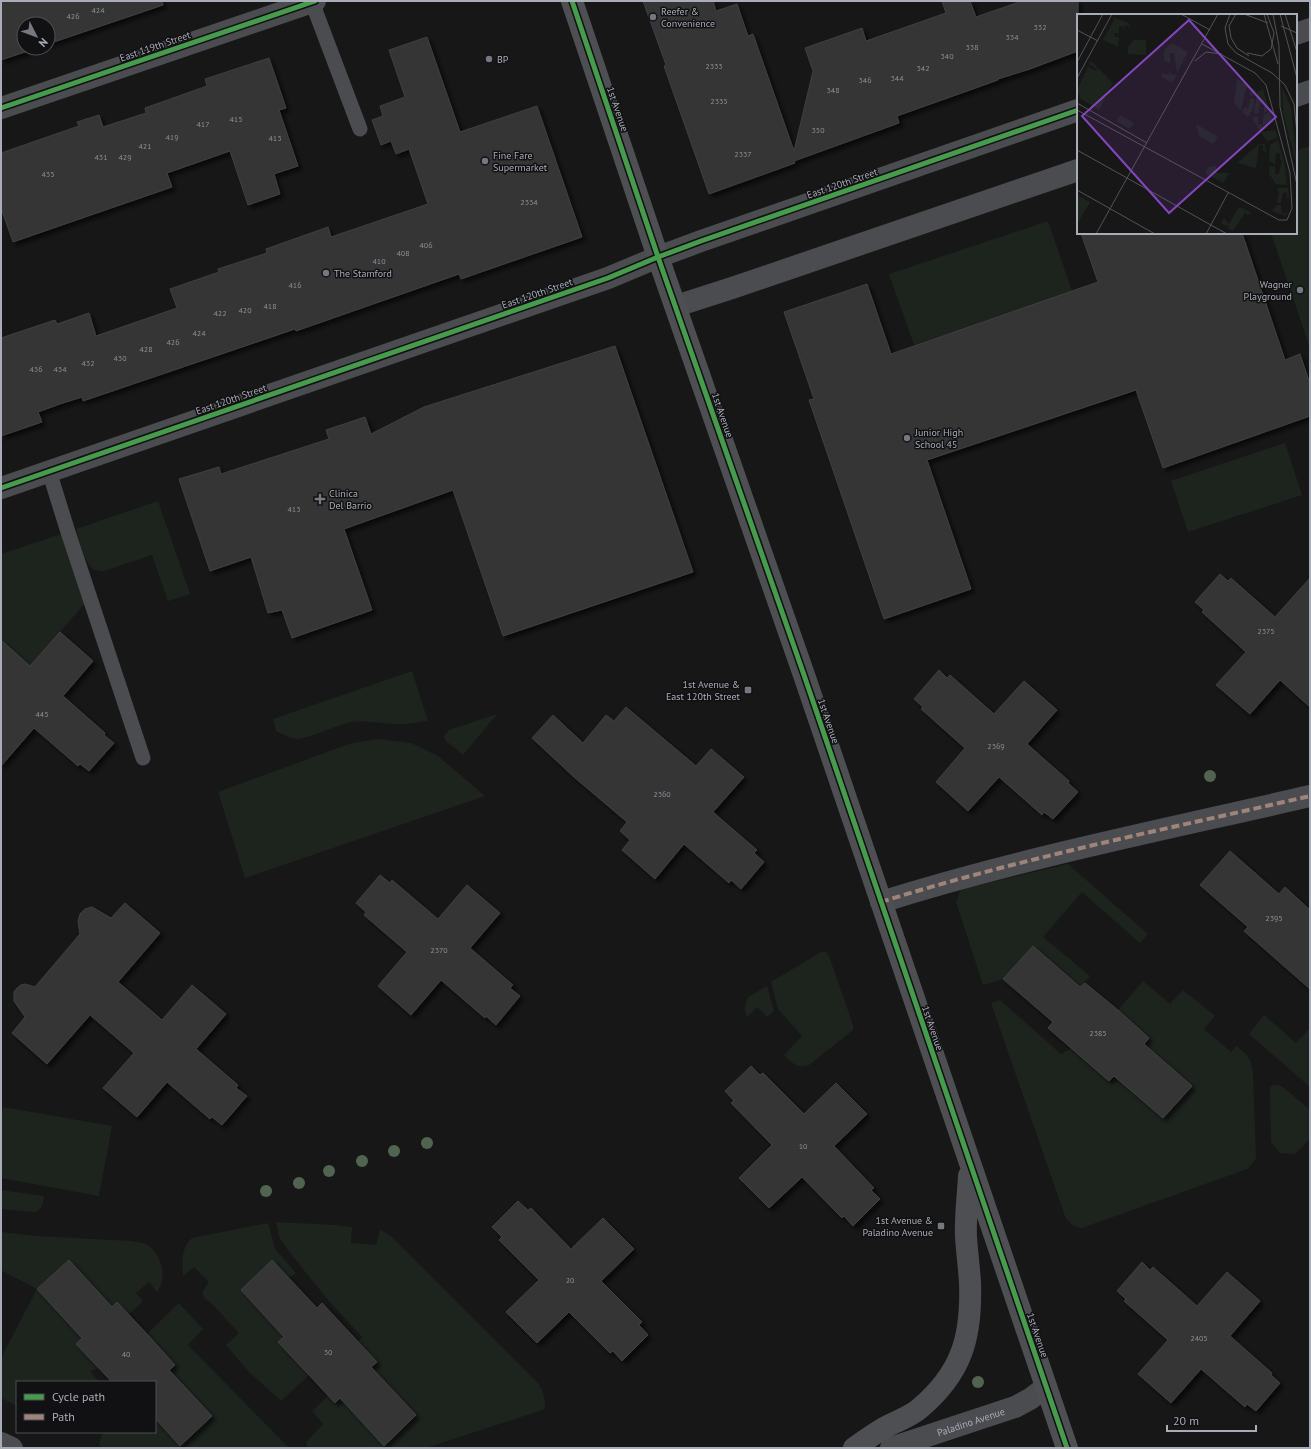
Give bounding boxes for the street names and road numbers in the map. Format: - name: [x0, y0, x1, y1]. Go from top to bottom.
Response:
- street label: East 119th Street: [118, 28, 193, 65]
- street label: 1st Avenue: [604, 85, 631, 133]
- street label: East 120th Street: [805, 165, 880, 202]
- street label: East 120th Street: [500, 275, 575, 312]
- street label: East 120th Street: [194, 381, 269, 418]
- street label: 1st Avenue: [709, 391, 736, 439]
- street label: 1st Avenue: [815, 697, 842, 745]
- street label: 1st Avenue: [919, 1004, 946, 1052]
- street label: 1st Avenue: [1024, 1311, 1051, 1359]
- street label: Paladino Avenue: [935, 1405, 1007, 1439]

